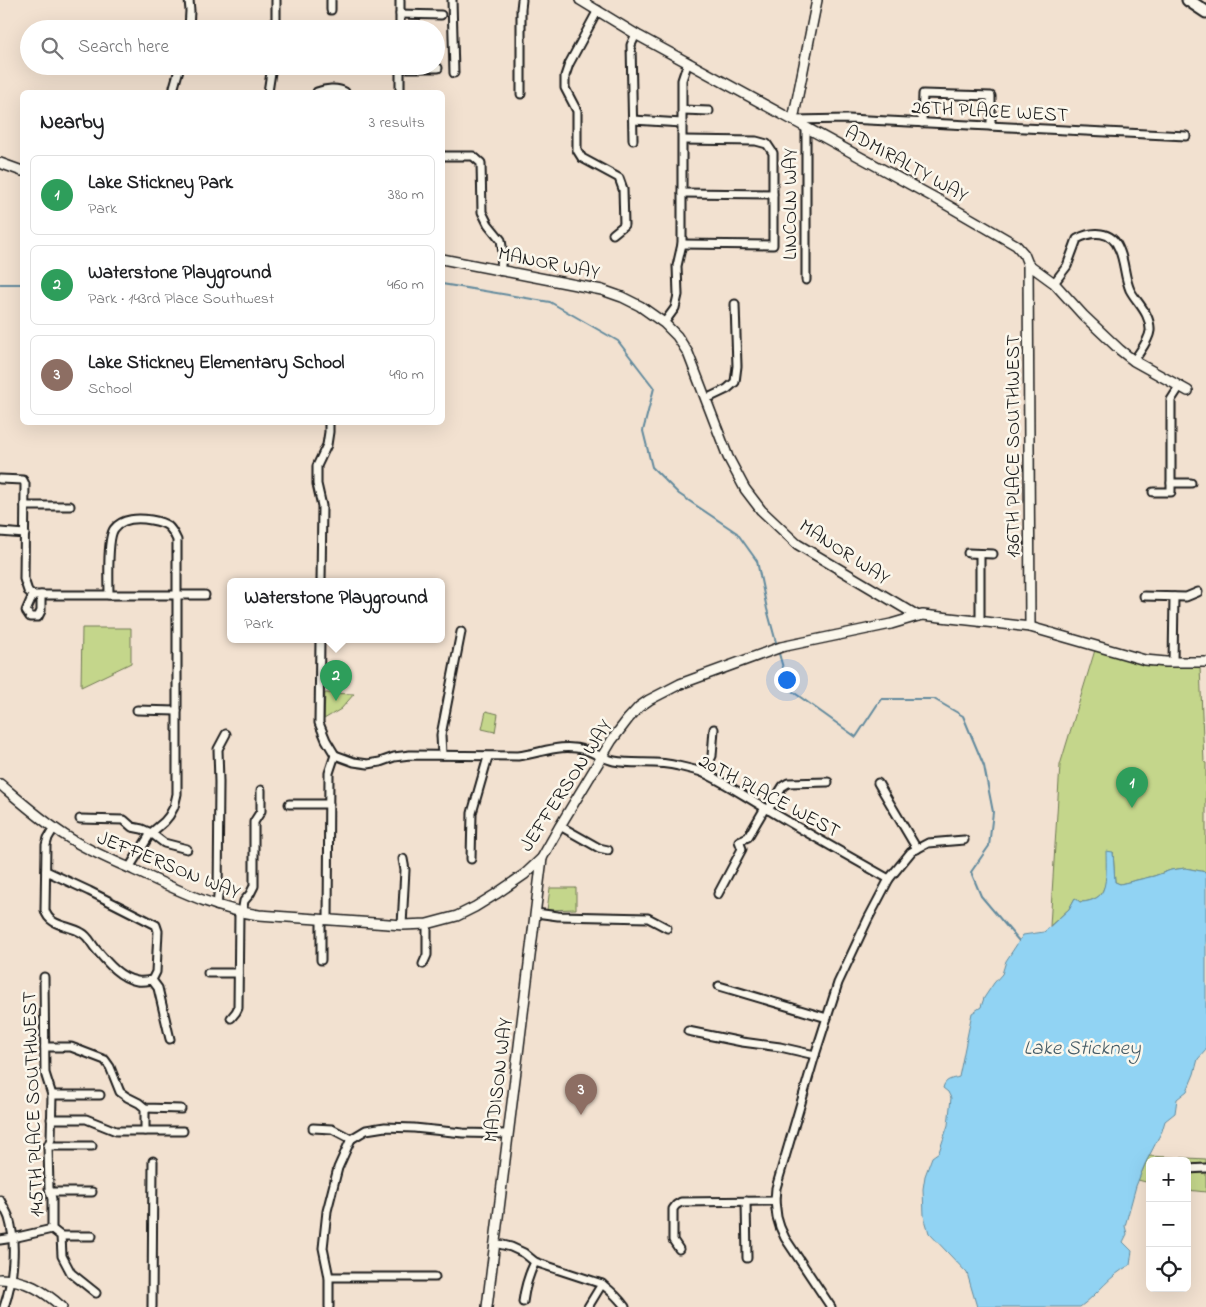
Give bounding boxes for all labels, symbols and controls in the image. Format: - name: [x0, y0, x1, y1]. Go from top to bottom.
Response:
- search box: [20, 20, 445, 75]
- icon: search: [38, 34, 66, 62]
- text: Search here: [78, 34, 169, 61]
- street label: 26TH PLACE WEST: [911, 94, 1069, 131]
- text: Nearby: [40, 108, 104, 138]
- text: 3 results: [369, 111, 425, 135]
- street label: ADMIRALTY WAY: [839, 119, 973, 211]
- street label: LINCOLN WAY: [777, 148, 806, 260]
- text: Lake Stickney Park: [88, 170, 233, 197]
- text: 1: [54, 183, 60, 207]
- text: 380 m: [388, 183, 424, 207]
- text: Park: [88, 197, 117, 221]
- street label: MANOR WAY: [495, 240, 602, 289]
- text: Waterstone Playground: [88, 260, 271, 287]
- text: 2: [53, 273, 61, 297]
- text: 460 m: [387, 273, 424, 297]
- text: Park · 143rd Place Southwest: [88, 287, 274, 311]
- street label: 136TH PLACE SOUTHWEST: [1000, 334, 1029, 558]
- text: Lake Stickney Elementary School: [88, 350, 345, 377]
- text: 3: [54, 363, 60, 387]
- text: 490 m: [389, 363, 424, 387]
- text: School: [88, 377, 132, 401]
- street label: MANOR WAY: [793, 513, 895, 593]
- popup: [227, 578, 445, 643]
- text: Waterstone Playground: [244, 585, 428, 612]
- text: Park: [244, 612, 273, 636]
- pin: 2: [320, 660, 352, 701]
- your location: [774, 667, 800, 693]
- street label: JEFFERSON WAY: [513, 715, 621, 858]
- street label: 20TH PLACE WEST: [693, 748, 845, 847]
- pin: 1: [1116, 767, 1148, 808]
- street label: JEFFERSON WAY: [92, 824, 244, 908]
- street label: 145TH PLACE SOUTHWEST: [16, 990, 53, 1217]
- street label: MADISON WAY: [477, 1016, 522, 1144]
- water label: Lake Stickney: [1023, 1034, 1141, 1064]
- pin: 3: [565, 1074, 597, 1115]
- map controls: [1146, 1157, 1191, 1292]
- button: +: [1146, 1157, 1191, 1202]
- button: −: [1146, 1202, 1191, 1247]
- button: locate: [1146, 1247, 1191, 1292]

